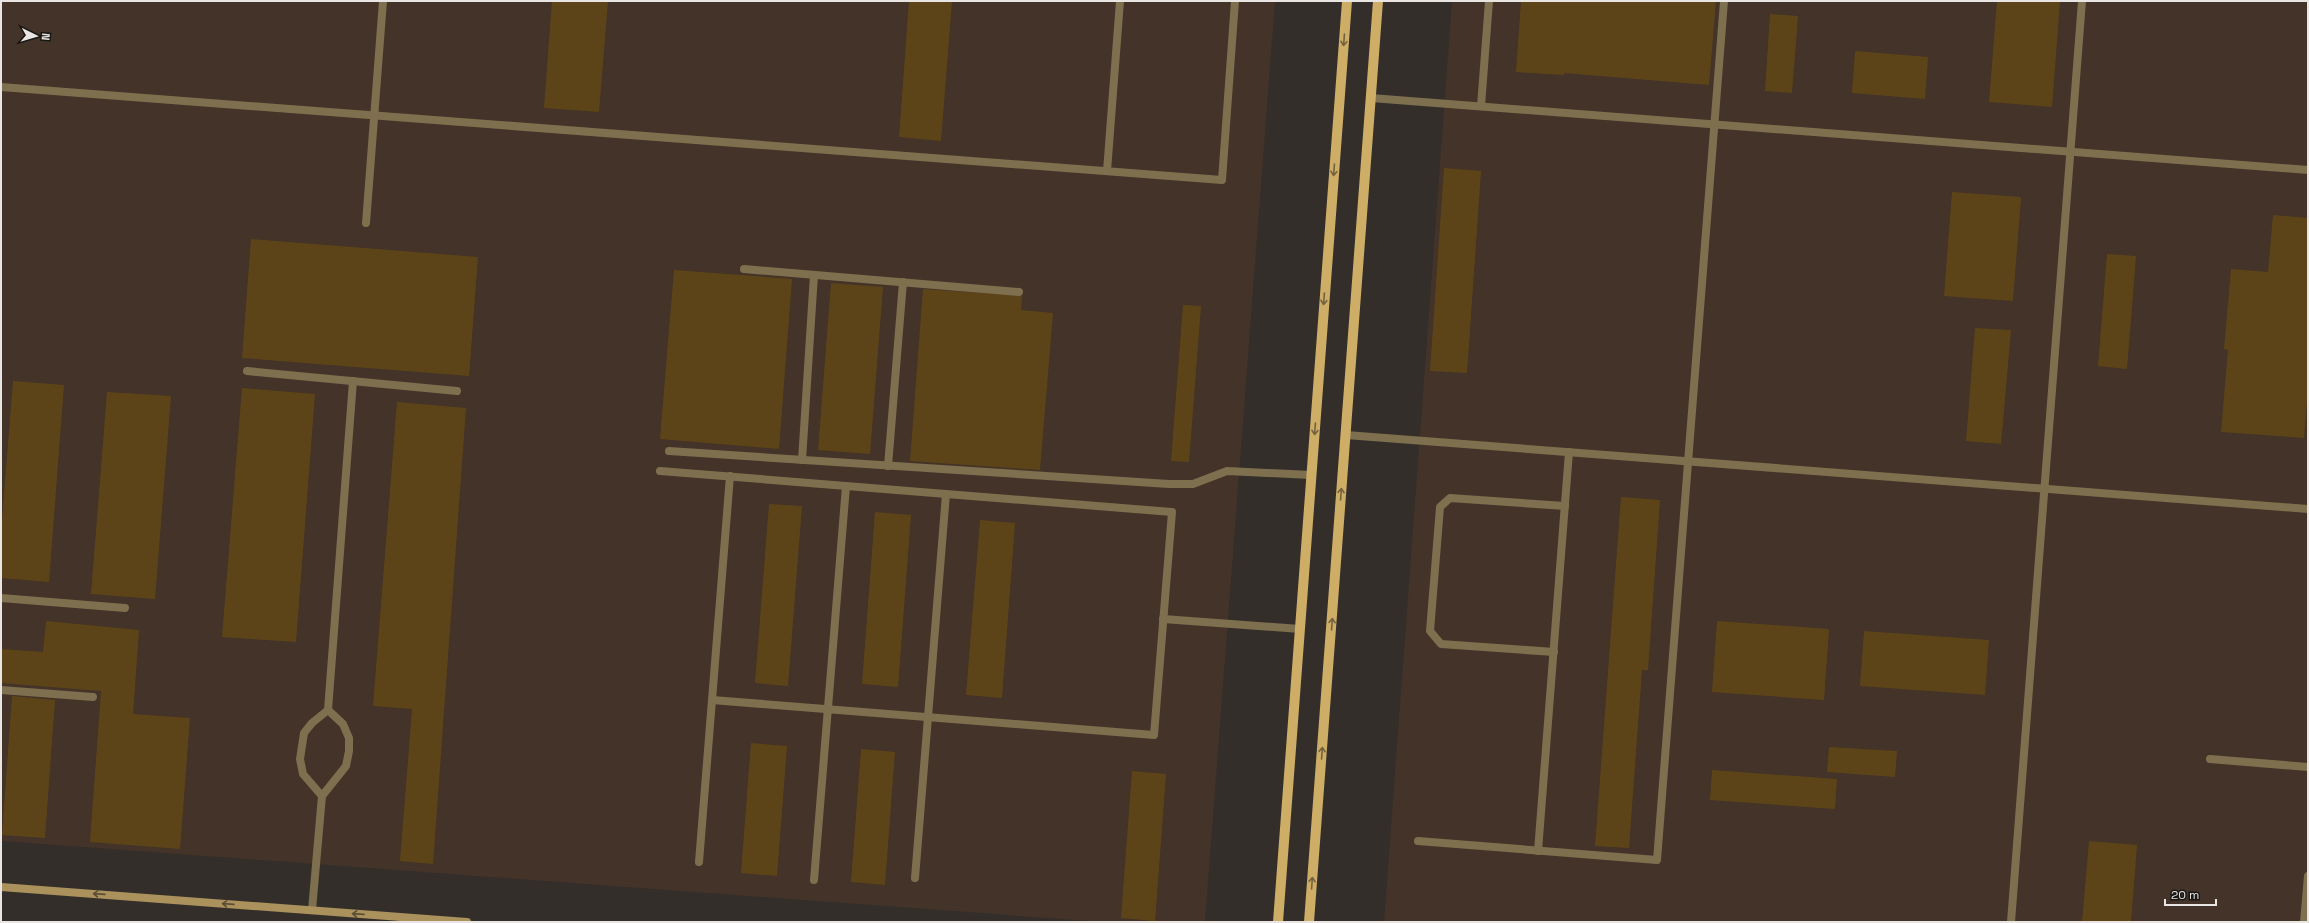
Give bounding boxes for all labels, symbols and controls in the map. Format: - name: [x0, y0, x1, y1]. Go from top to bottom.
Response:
- north arrow: [16, 16, 56, 56]
- text: N: [39, 33, 53, 41]
- one-way arrow: [1340, 33, 1347, 46]
- one-way arrow: [1331, 163, 1338, 176]
- one-way arrow: [1321, 292, 1328, 305]
- one-way arrow: [1311, 422, 1318, 435]
- one-way arrow: [1338, 488, 1345, 501]
- one-way arrow: [1328, 618, 1335, 631]
- one-way arrow: [1318, 747, 1325, 760]
- one-way arrow: [1309, 877, 1316, 890]
- scale bar: [2165, 881, 2216, 907]
- text: 20 m: [2171, 887, 2199, 903]
- one-way arrow: [93, 891, 106, 898]
- one-way arrow: [222, 900, 235, 907]
- one-way arrow: [352, 910, 365, 917]

